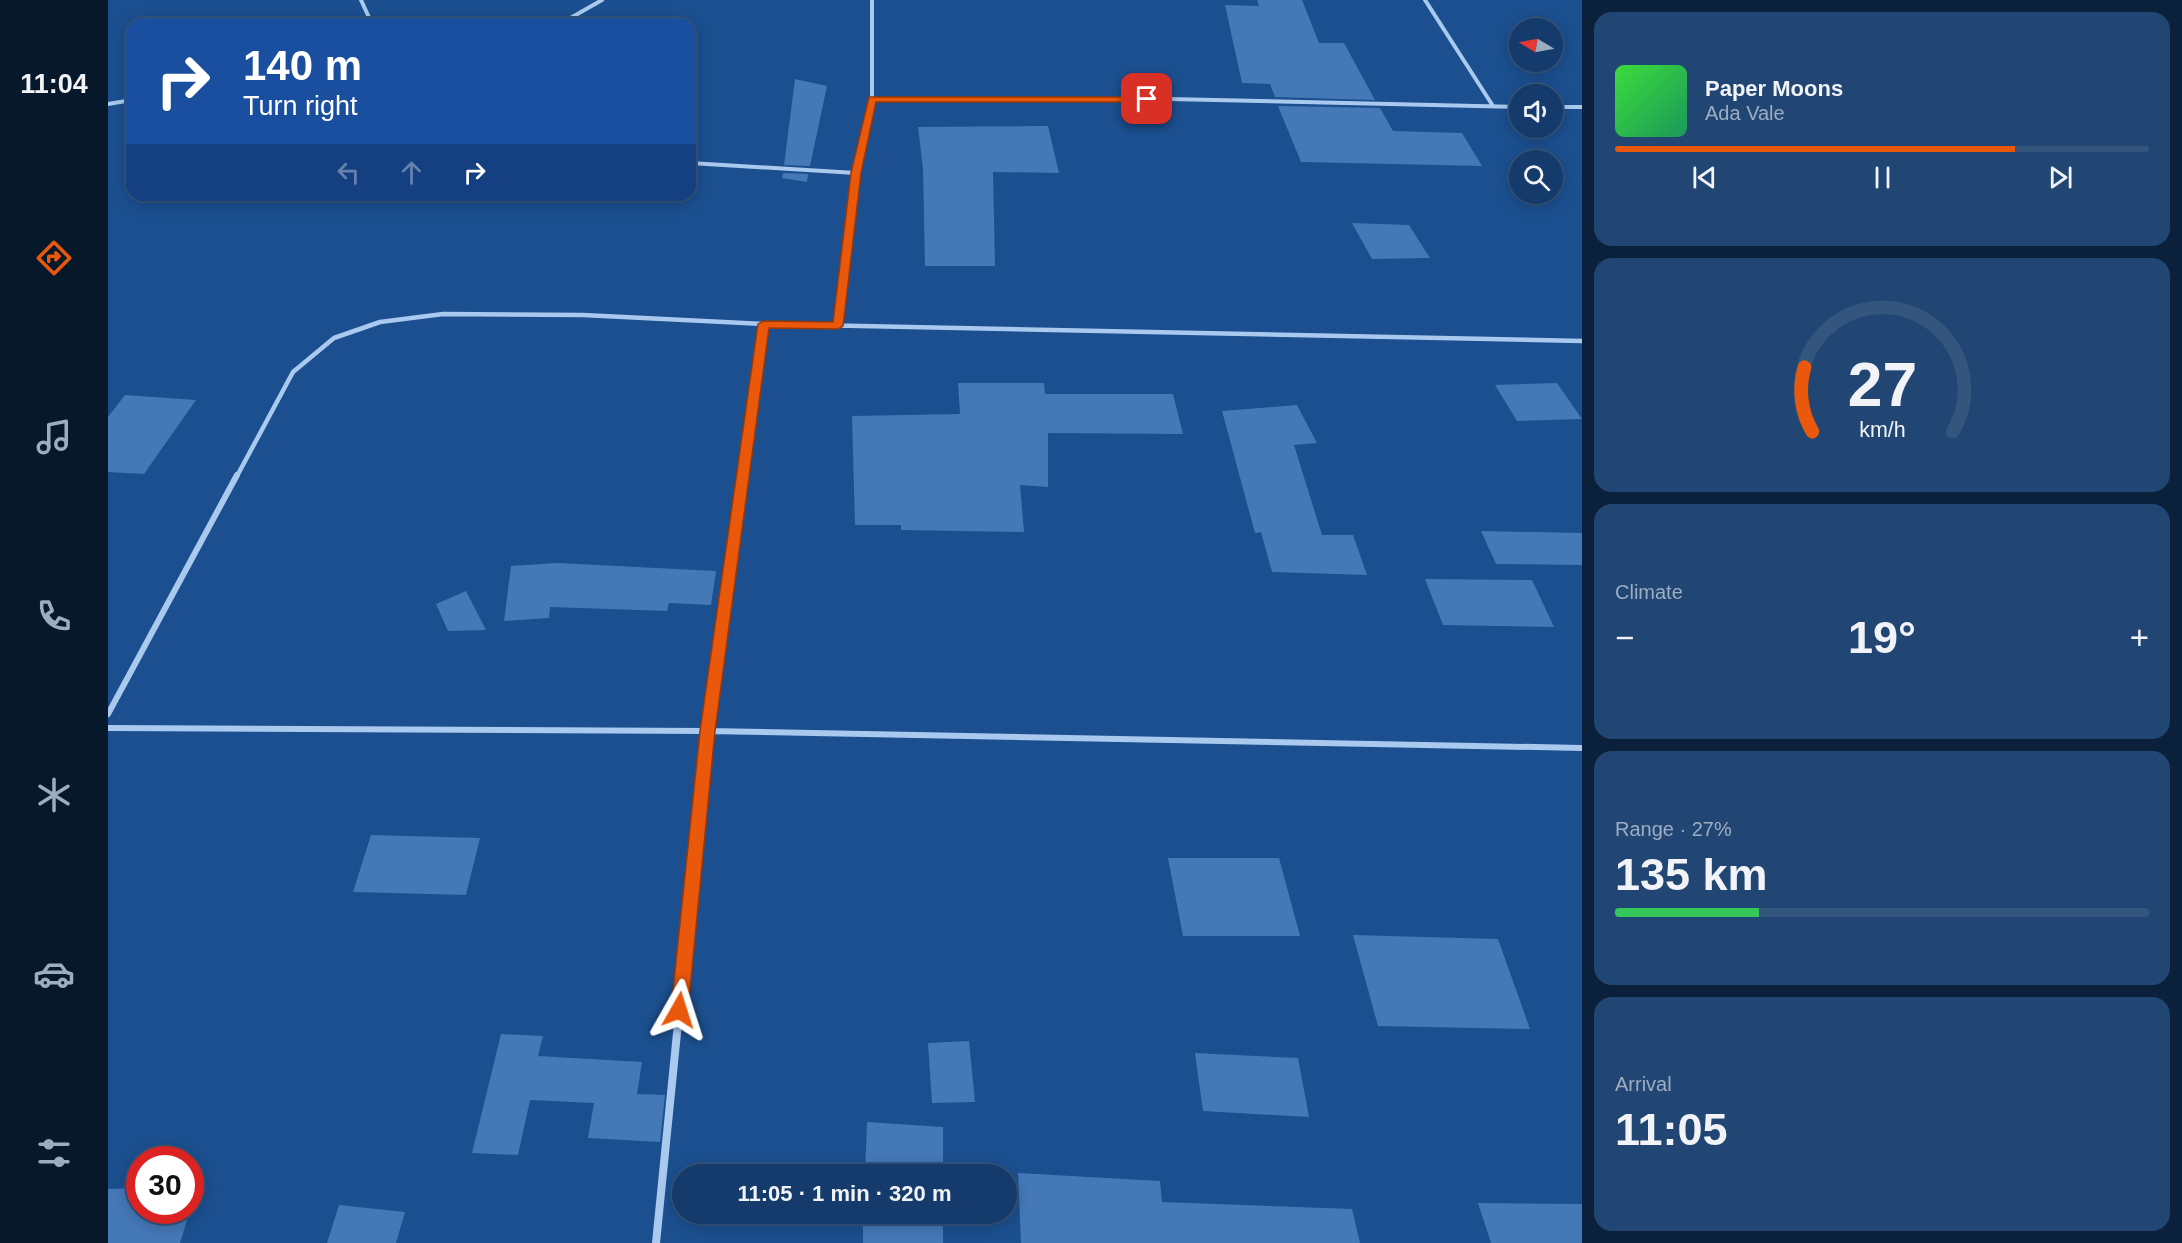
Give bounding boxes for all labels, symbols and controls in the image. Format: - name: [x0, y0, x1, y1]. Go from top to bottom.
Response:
- north arrow: [1509, 18, 1563, 72]
- map controls: [1509, 18, 1563, 204]
- icon: right: [144, 42, 222, 120]
- text: 140 m: [243, 42, 362, 89]
- text: 11:04: [20, 69, 88, 99]
- pin: [1121, 73, 1172, 124]
- text: Paper Moons: [1705, 76, 1843, 101]
- icon: arrive: [1130, 82, 1163, 115]
- button: sound: [1509, 84, 1563, 138]
- text: Turn right: [243, 91, 358, 121]
- text: Ada Vale: [1705, 102, 1785, 124]
- button: search: [1509, 150, 1563, 204]
- icon: left: [332, 156, 365, 189]
- icon: ahead: [395, 156, 428, 189]
- icon: right: [458, 156, 491, 189]
- icon: previous: [1688, 161, 1721, 194]
- icon: pause: [1866, 161, 1899, 194]
- icon: next: [2044, 161, 2077, 194]
- icon: directions: [33, 237, 75, 279]
- text: 27: [1847, 350, 1917, 419]
- icon: music: [33, 416, 75, 458]
- text: km/h: [1859, 419, 1905, 443]
- text: Climate: [1615, 581, 1683, 603]
- icon: phone: [33, 595, 75, 637]
- text: 19°: [1848, 612, 1916, 663]
- text: −: [1615, 619, 1634, 656]
- text: +: [2130, 619, 2149, 656]
- icon: climate: [33, 774, 75, 816]
- text: Range · 27%: [1615, 818, 1732, 840]
- text: 135 km: [1615, 849, 1768, 900]
- icon: car: [33, 953, 75, 995]
- position arrow: [647, 978, 711, 1042]
- text: Arrival: [1615, 1073, 1672, 1095]
- text: 11:05: [1615, 1104, 1728, 1155]
- icon: filters: [33, 1132, 75, 1174]
- speed limit sign: 30: [126, 1146, 204, 1224]
- text: 11:05 · 1 min · 320 m: [738, 1181, 952, 1206]

